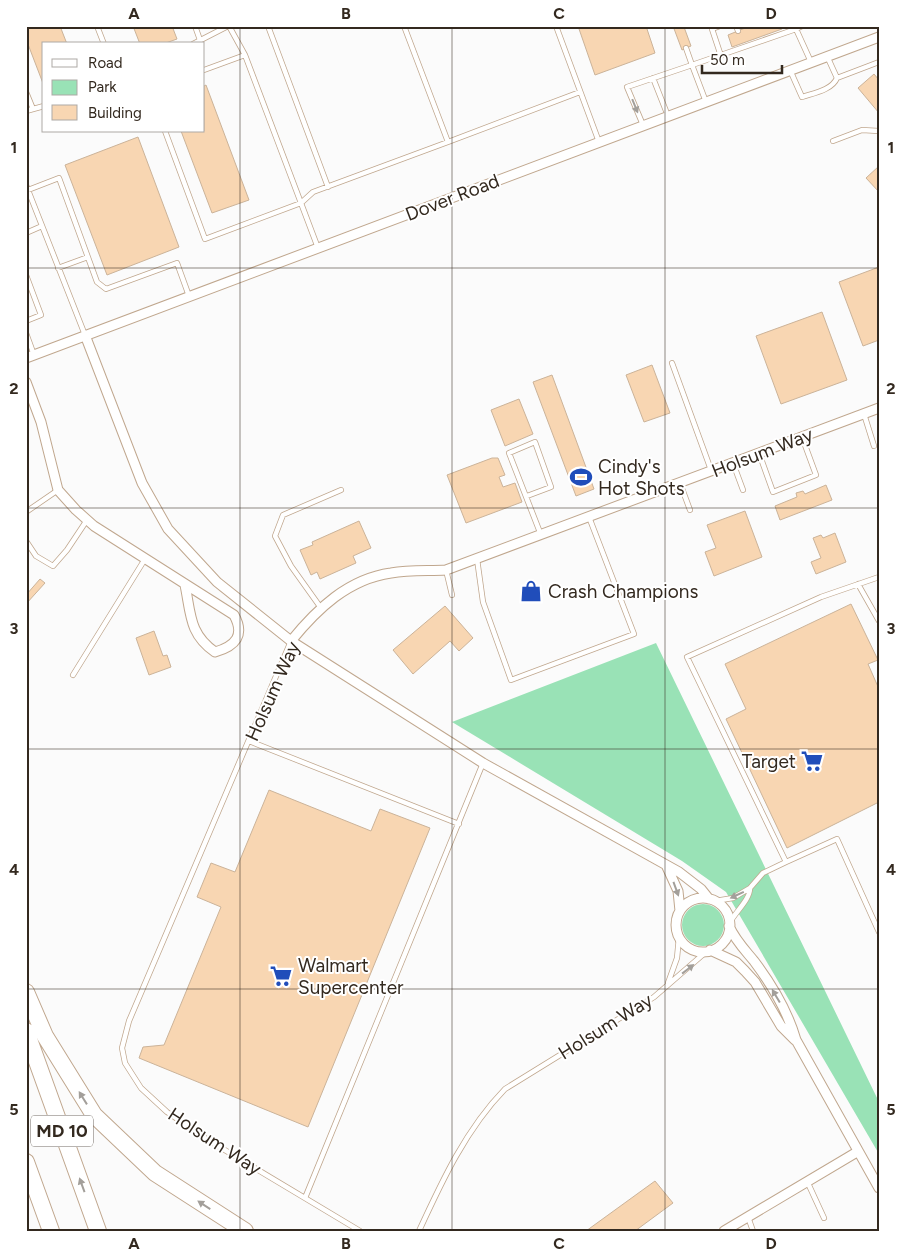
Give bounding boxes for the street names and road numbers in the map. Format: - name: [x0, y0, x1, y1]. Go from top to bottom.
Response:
- street label: Dover Road: [402, 169, 502, 226]
- street label: Holsum Way: [708, 423, 816, 482]
- street label: Holsum Way: [240, 638, 305, 745]
- street label: Holsum Way: [554, 988, 657, 1064]
- street label: Holsum Way: [164, 1103, 266, 1180]
- road number: MD 10: [31, 1116, 93, 1146]

